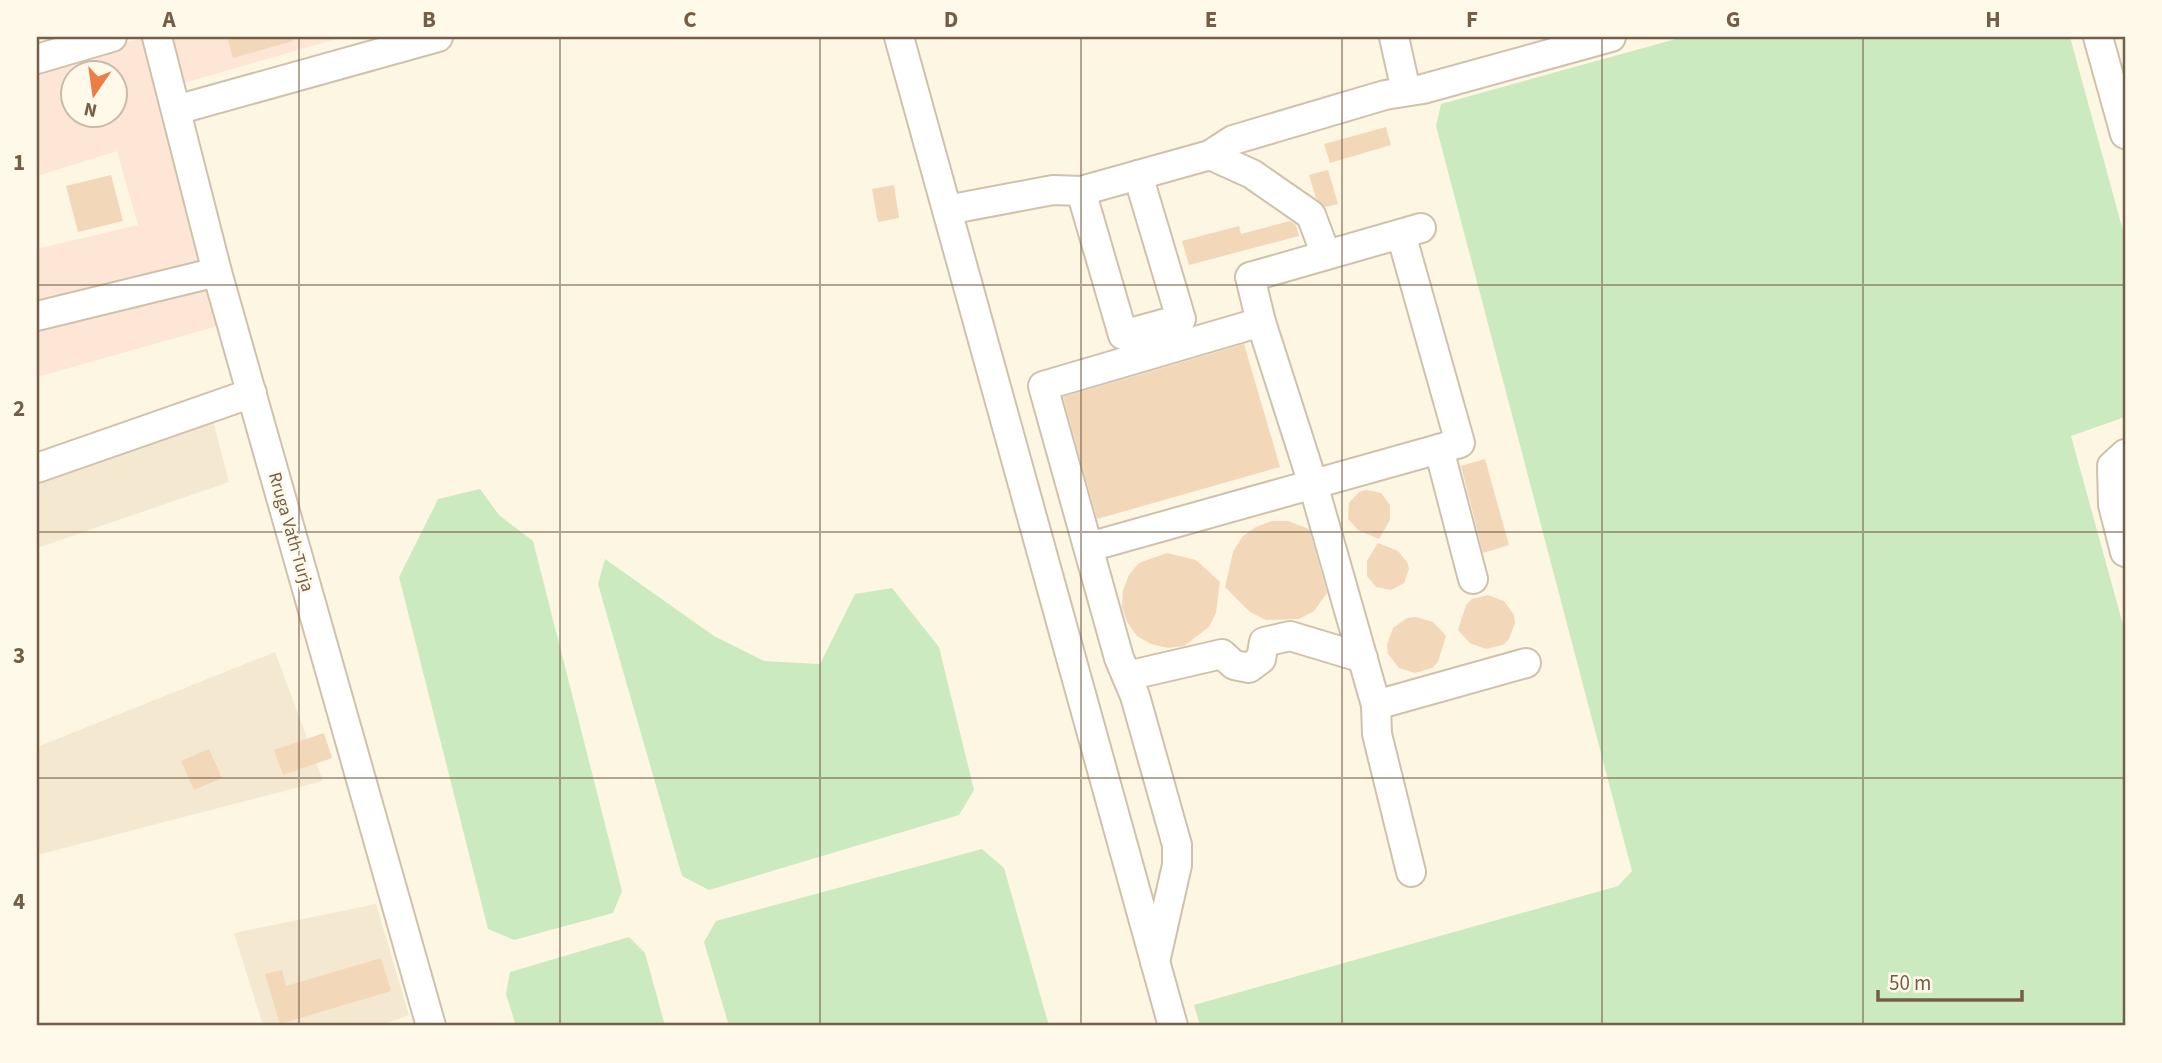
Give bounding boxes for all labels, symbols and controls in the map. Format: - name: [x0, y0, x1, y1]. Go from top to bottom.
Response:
- text: A: [161, 3, 176, 36]
- text: B: [422, 3, 436, 36]
- text: C: [683, 3, 697, 36]
- text: D: [944, 3, 958, 36]
- text: E: [1205, 3, 1217, 36]
- text: F: [1466, 3, 1478, 36]
- text: G: [1726, 3, 1740, 36]
- text: H: [1985, 3, 2001, 36]
- north arrow: [60, 60, 130, 130]
- text: N: [81, 95, 100, 124]
- text: 1: [13, 146, 25, 179]
- text: 2: [13, 392, 25, 425]
- street label: Rruga Vath Turja: [262, 469, 320, 595]
- text: 3: [13, 639, 25, 672]
- text: 4: [13, 885, 25, 918]
- scale bar: [1878, 958, 2022, 1002]
- text: 50 m: [1889, 968, 1931, 998]

